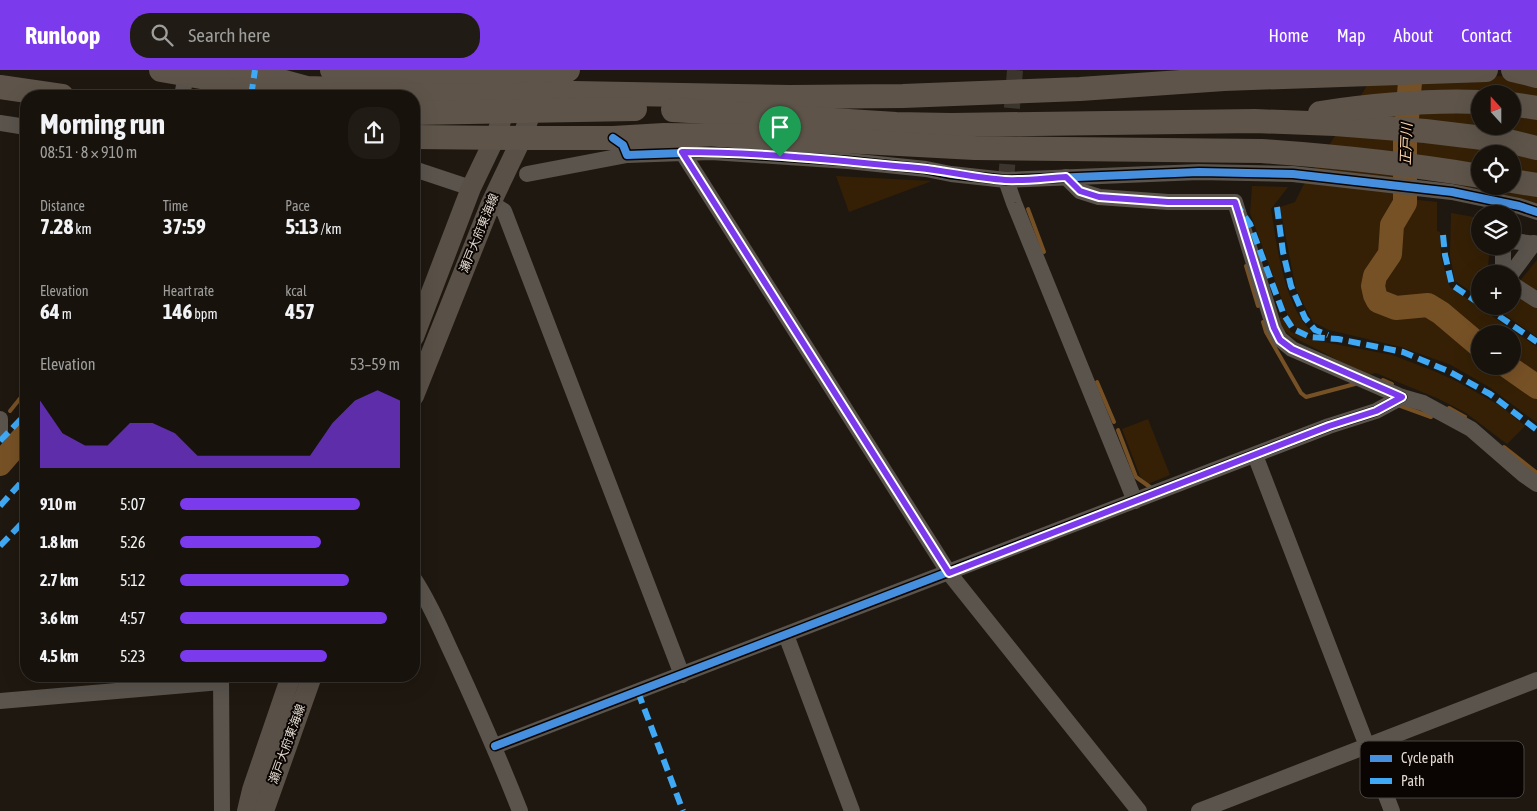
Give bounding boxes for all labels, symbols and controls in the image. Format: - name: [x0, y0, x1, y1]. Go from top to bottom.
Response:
- search box: [130, 13, 480, 58]
- icon: search: [148, 21, 176, 49]
- text: Runloop: [25, 22, 100, 49]
- text: Search here: [188, 24, 270, 46]
- text: Home: [1269, 25, 1309, 46]
- text: Map: [1337, 25, 1366, 46]
- text: About: [1394, 25, 1433, 46]
- text: Contact: [1461, 25, 1512, 46]
- north arrow: [1471, 85, 1521, 135]
- map controls: [1471, 85, 1521, 375]
- pin: [759, 106, 801, 157]
- button: share: [348, 107, 400, 159]
- text: Morning run: [40, 108, 165, 140]
- icon: arrive: [766, 113, 794, 141]
- water label: 正戸川: [1397, 121, 1415, 165]
- text: 08:51 · 8 × 910 m: [40, 143, 137, 161]
- button: locate: [1471, 145, 1521, 195]
- street label: 瀬戸大府東海線: [457, 191, 501, 275]
- text: Distance: [40, 198, 85, 214]
- text: Time: [163, 198, 188, 214]
- text: Pace: [285, 198, 310, 214]
- button: layers: [1471, 205, 1521, 255]
- text: 7.28: [40, 214, 73, 238]
- text: 37:59: [163, 214, 206, 238]
- text: 5:13: [285, 214, 319, 238]
- text: km: [73, 221, 92, 237]
- text: /km: [319, 221, 342, 237]
- button: +: [1471, 265, 1521, 315]
- text: Elevation: [40, 283, 89, 299]
- text: Heart rate: [163, 283, 214, 299]
- text: kcal: [285, 283, 307, 299]
- text: 64: [40, 299, 60, 323]
- text: 146: [163, 299, 192, 323]
- text: 457: [285, 299, 315, 323]
- text: m: [60, 306, 72, 322]
- text: bpm: [192, 306, 218, 322]
- button: −: [1471, 325, 1521, 375]
- text: Elevation: [40, 355, 95, 373]
- text: 53–59 m: [350, 355, 400, 373]
- text: 910 m: [40, 495, 76, 513]
- text: 5:07: [120, 495, 146, 513]
- text: 1.8 km: [40, 533, 79, 551]
- text: 5:26: [120, 533, 145, 551]
- text: 2.7 km: [40, 571, 79, 589]
- text: 5:12: [120, 571, 145, 589]
- text: 3.6 km: [40, 609, 79, 627]
- text: 4:57: [120, 609, 145, 627]
- text: 4.5 km: [40, 647, 79, 665]
- text: 5:23: [120, 647, 145, 665]
- street label: 瀬戸大府東海線: [266, 702, 308, 786]
- legend: [1360, 741, 1524, 798]
- text: Cycle path: [1401, 750, 1454, 766]
- text: Path: [1401, 773, 1425, 789]

